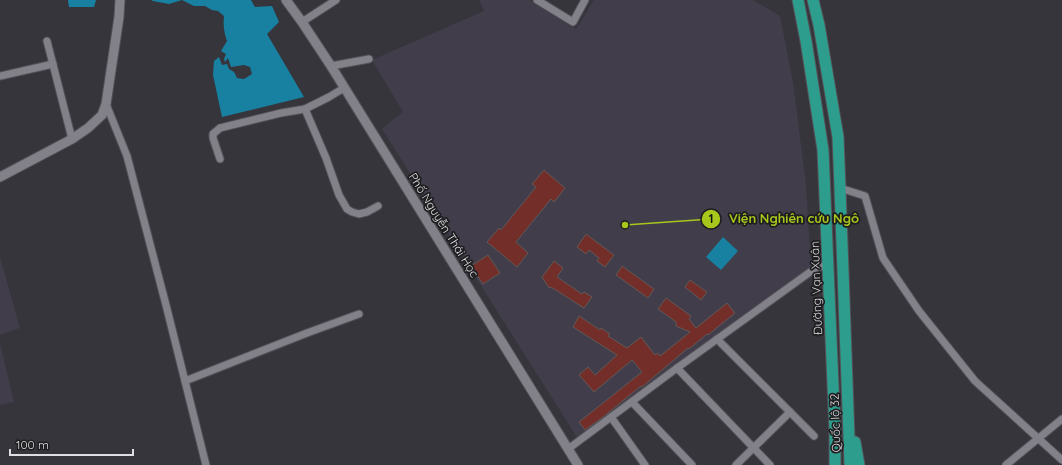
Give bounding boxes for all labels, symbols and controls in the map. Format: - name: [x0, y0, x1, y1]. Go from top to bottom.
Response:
- street label: Phố Nguyễn Thái Học: [406, 170, 482, 280]
- callout: Viện Nghiên cứu Ngô: [701, 206, 867, 231]
- text: Viện Nghiên cứu Ngô: [729, 210, 859, 226]
- text: 1: [709, 211, 713, 226]
- street label: Đường Vạn Xuân: [807, 241, 825, 335]
- street label: Quốc lộ 32: [826, 393, 844, 453]
- scale bar: [10, 431, 133, 457]
- text: 100 m: [16, 437, 49, 452]

